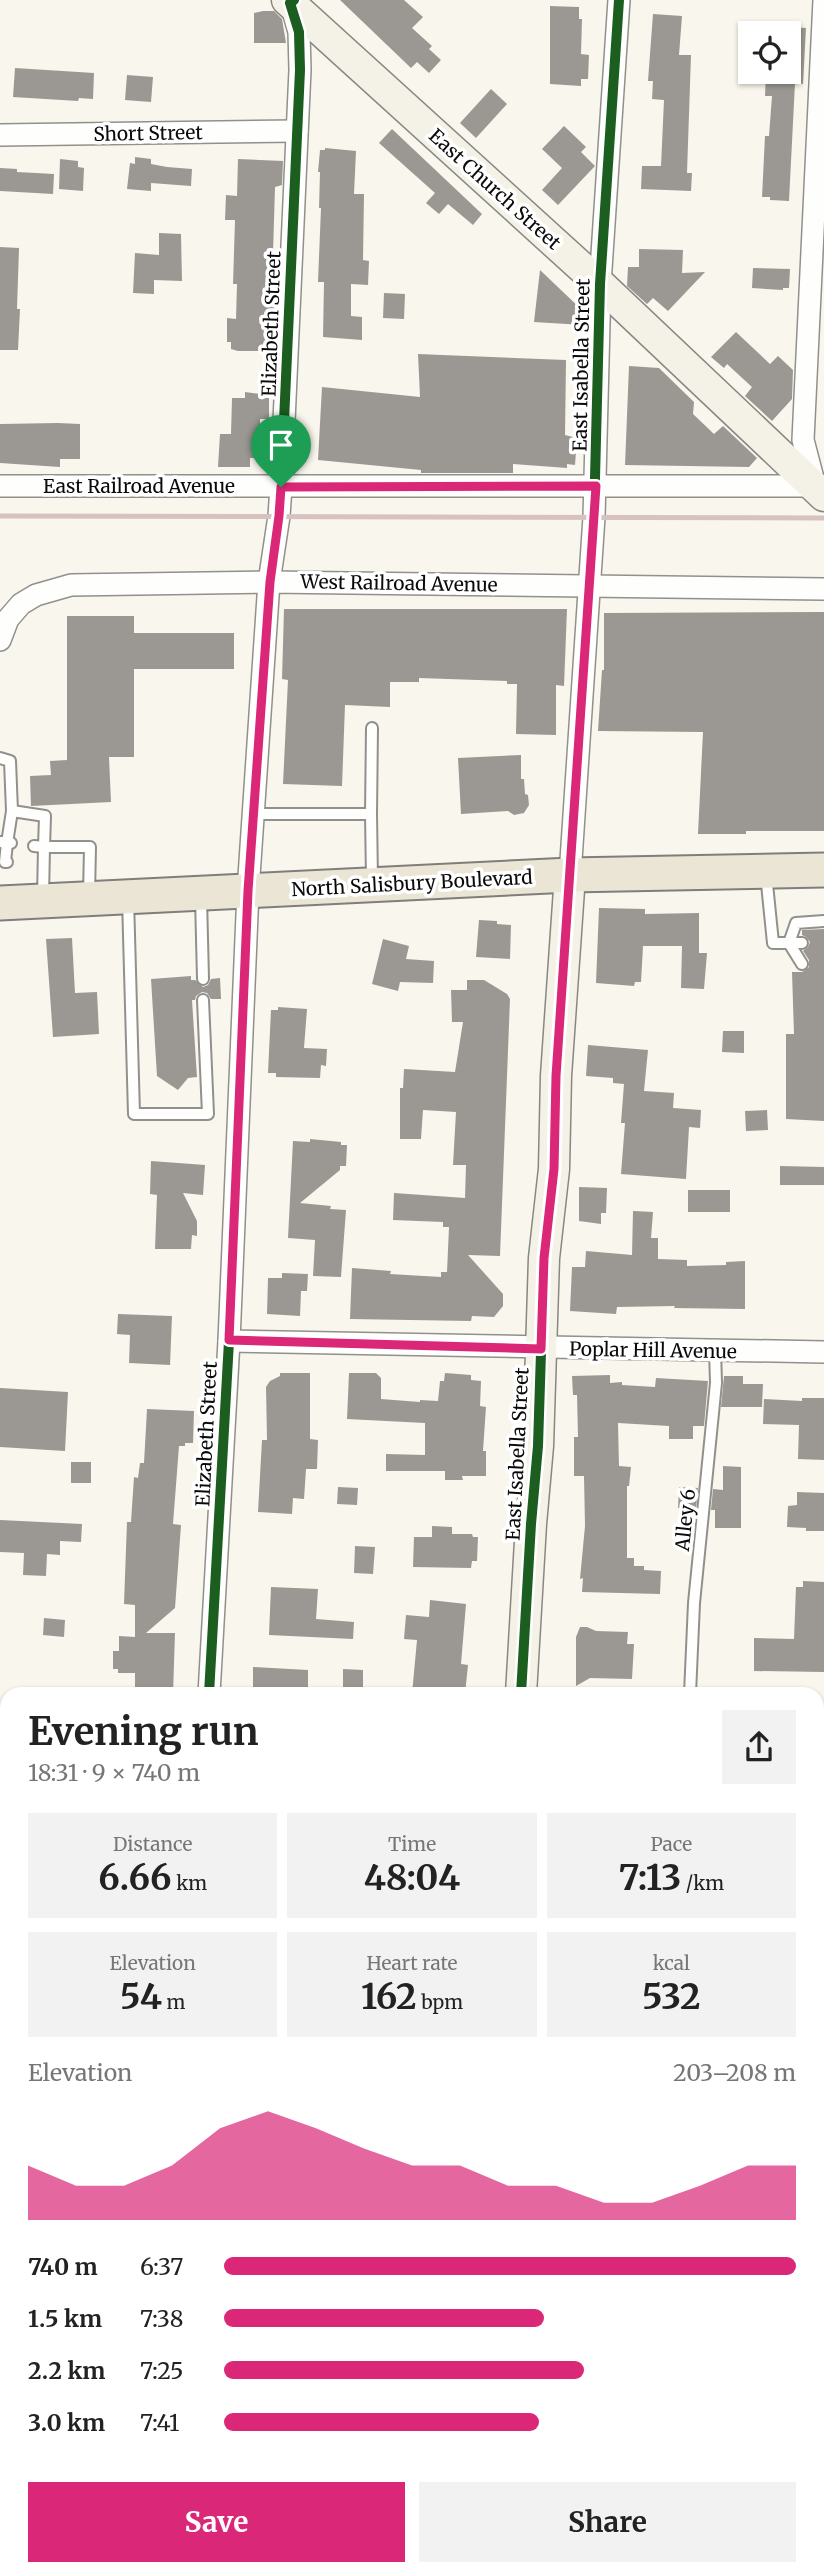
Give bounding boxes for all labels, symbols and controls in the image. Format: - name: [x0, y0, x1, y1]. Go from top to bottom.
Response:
- map controls: [738, 21, 801, 84]
- button: locate: [738, 21, 801, 84]
- street label: Short Street: [93, 120, 204, 146]
- street label: East Church Street: [424, 123, 566, 255]
- street label: Elizabeth Street: [256, 250, 286, 397]
- street label: East Isabella Street: [567, 278, 595, 452]
- pin: [251, 415, 311, 487]
- icon: arrive: [262, 426, 300, 464]
- street label: East Railroad Avenue: [43, 474, 235, 498]
- street label: West Railroad Avenue: [299, 569, 498, 597]
- street label: North Salisbury Boulevard: [291, 865, 533, 901]
- street label: Poplar Hill Avenue: [569, 1337, 737, 1363]
- street label: Elizabeth Street: [190, 1360, 222, 1507]
- street label: East Isabella Street: [500, 1366, 534, 1541]
- street label: Alley 6: [670, 1488, 700, 1553]
- text: Evening run: [28, 1708, 259, 1755]
- button: share: [722, 1710, 796, 1784]
- text: 18:31 · 9 × 740 m: [28, 1758, 200, 1787]
- text: Distance: [113, 1832, 192, 1856]
- text: Time: [388, 1832, 436, 1856]
- text: Pace: [651, 1832, 692, 1856]
- text: 6.66: [98, 1856, 172, 1900]
- text: 48:04: [364, 1856, 460, 1900]
- text: 7:13: [619, 1856, 681, 1900]
- text: km: [172, 1871, 207, 1895]
- text: /km: [681, 1871, 724, 1895]
- text: Elevation: [110, 1951, 196, 1975]
- text: Heart rate: [367, 1951, 457, 1975]
- text: kcal: [653, 1951, 690, 1975]
- text: 54: [120, 1975, 162, 2019]
- text: 162: [361, 1975, 417, 2019]
- text: 532: [642, 1975, 701, 2019]
- text: m: [162, 1990, 185, 2014]
- text: bpm: [417, 1990, 463, 2014]
- text: Elevation: [28, 2058, 132, 2087]
- text: 203–208 m: [673, 2058, 796, 2087]
- text: 740 m: [28, 2252, 98, 2281]
- text: 6:37: [140, 2252, 183, 2281]
- text: 1.5 km: [28, 2304, 102, 2333]
- text: 7:38: [140, 2304, 184, 2333]
- text: 2.2 km: [28, 2356, 106, 2385]
- text: 7:25: [140, 2356, 184, 2385]
- text: 3.0 km: [28, 2408, 105, 2437]
- text: 7:41: [140, 2408, 179, 2437]
- button: Save: [28, 2482, 405, 2562]
- button: Share: [419, 2482, 796, 2562]

